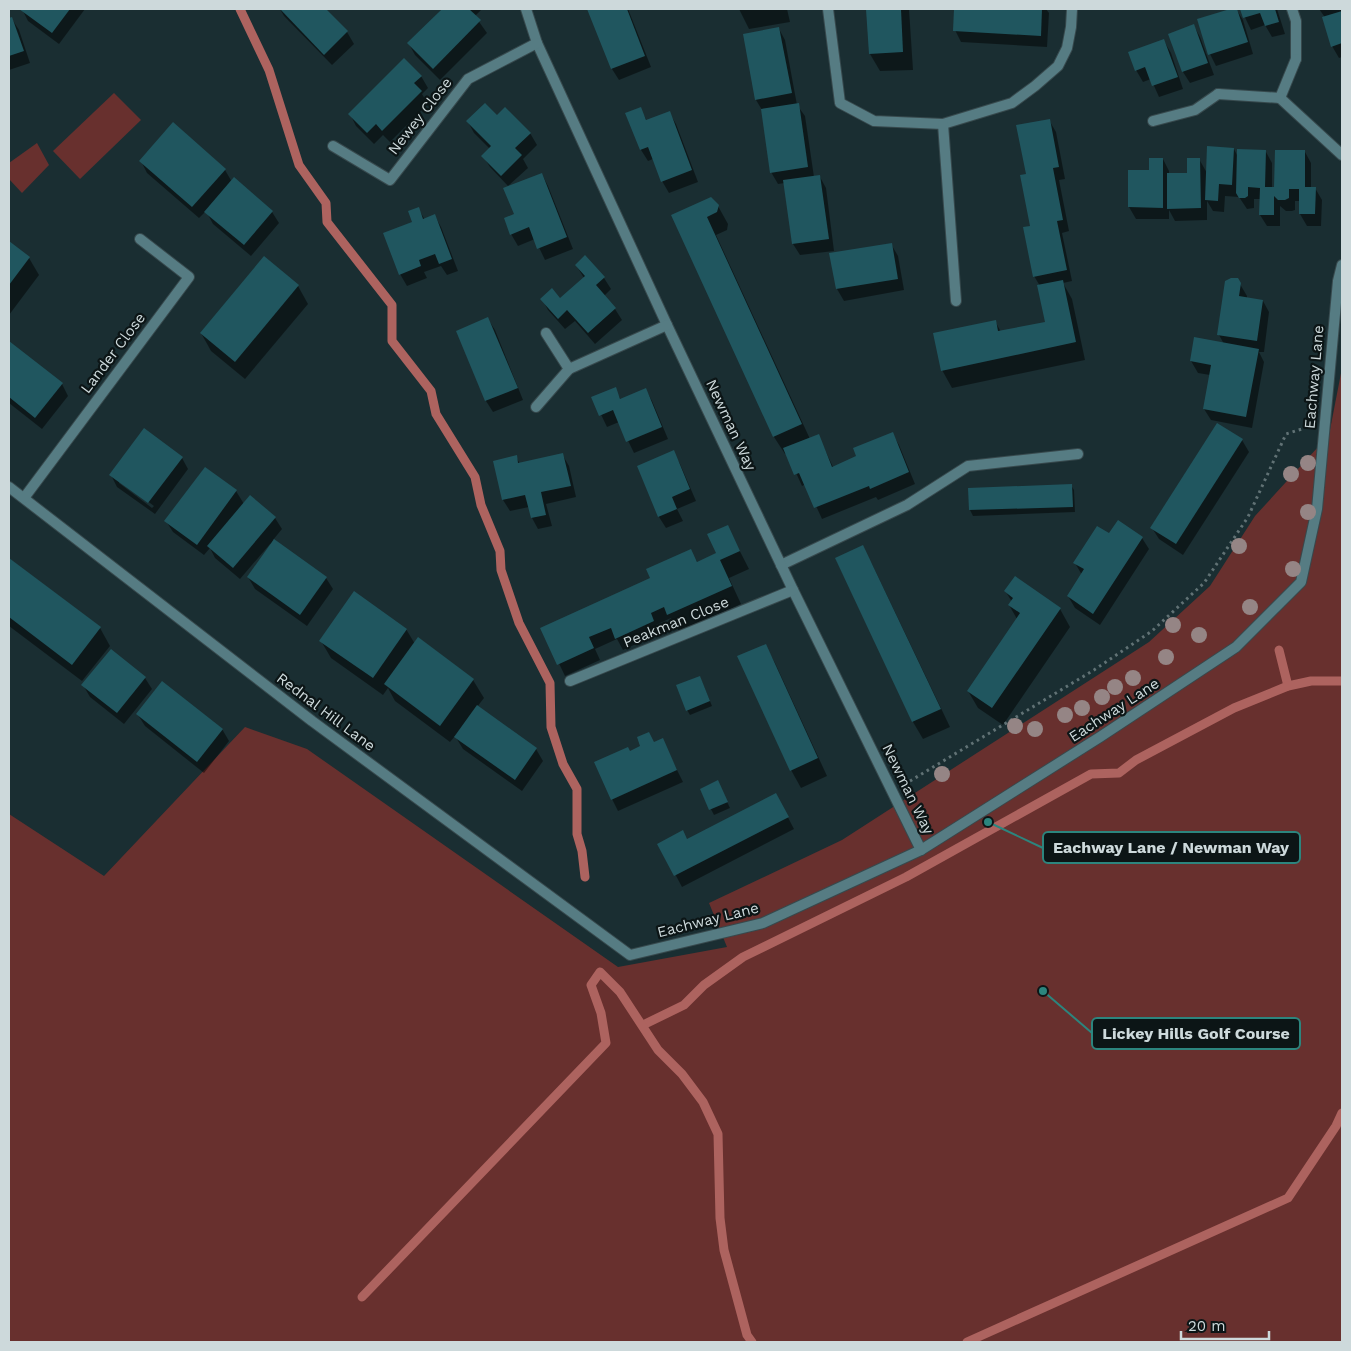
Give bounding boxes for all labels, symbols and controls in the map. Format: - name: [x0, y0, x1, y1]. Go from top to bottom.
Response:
- street label: Newey Close: [384, 74, 456, 158]
- street label: Lander Close: [77, 309, 149, 397]
- street label: Eachway Lane: [1301, 324, 1327, 430]
- street label: Newman Way: [702, 377, 760, 474]
- street label: Peakman Close: [621, 593, 731, 651]
- street label: Rednal Hill Lane: [273, 669, 379, 755]
- street label: Eachway Lane: [1066, 674, 1162, 746]
- street label: Newman Way: [878, 741, 938, 837]
- callout: Eachway Lane / Newman Way: [1043, 832, 1300, 863]
- text: Eachway Lane / Newman Way: [1053, 838, 1290, 857]
- street label: Eachway Lane: [655, 899, 761, 941]
- callout: Lickey Hills Golf Course: [1092, 1018, 1300, 1049]
- text: Lickey Hills Golf Course: [1102, 1024, 1290, 1043]
- scale bar: [1181, 1308, 1268, 1340]
- text: 20 m: [1188, 1317, 1226, 1335]

